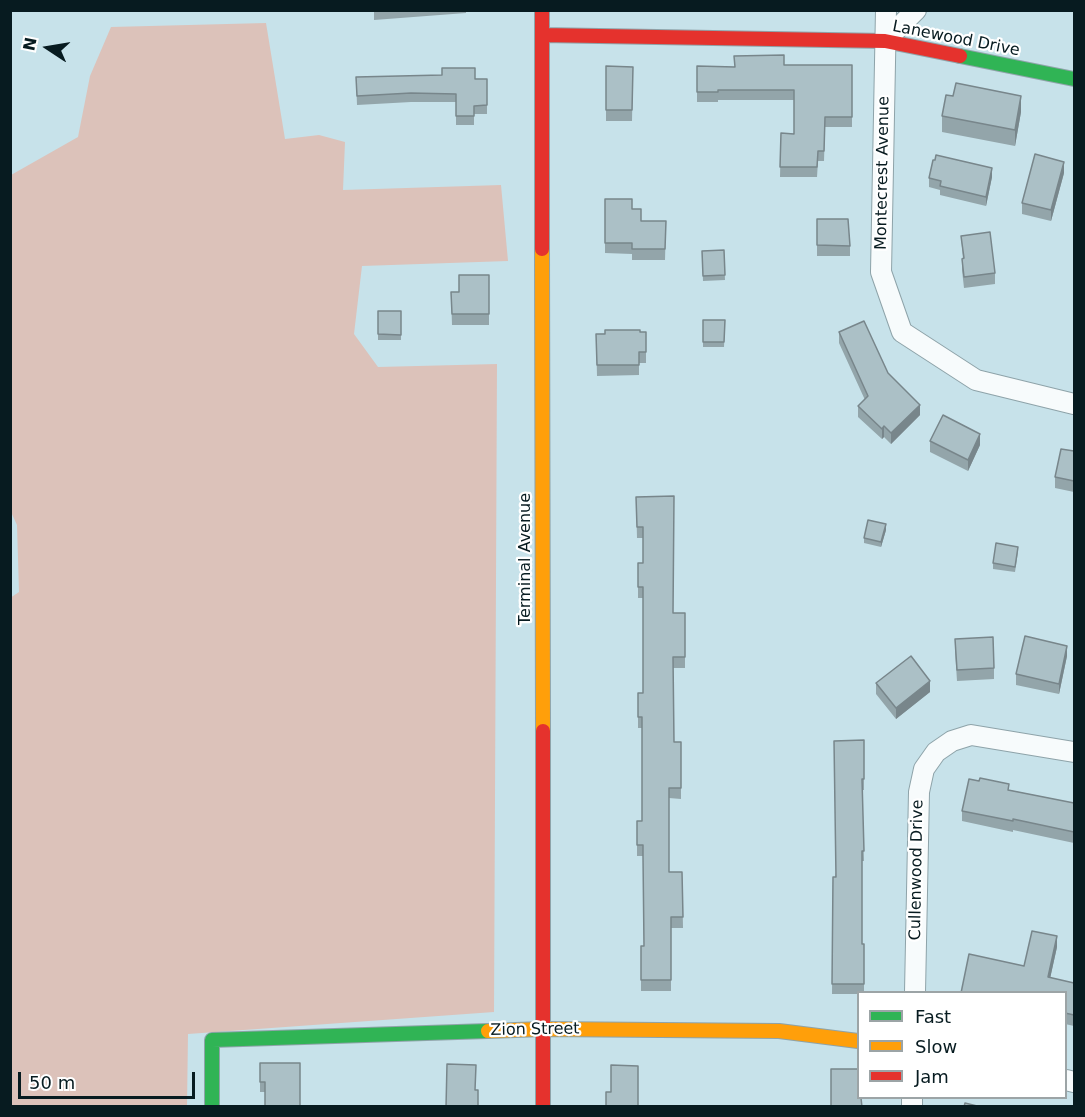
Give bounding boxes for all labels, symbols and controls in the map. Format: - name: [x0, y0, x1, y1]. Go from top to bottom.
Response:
- street label: Lanewood Drive: [891, 17, 1021, 61]
- north arrow: [18, 18, 78, 78]
- text: N: [19, 36, 41, 53]
- street label: Montecrest Avenue: [872, 96, 894, 250]
- street label: Terminal Avenue: [516, 493, 536, 625]
- street label: Cullenwood Drive: [906, 799, 928, 941]
- legend: [857, 991, 1067, 1099]
- text: Fast: [915, 1006, 951, 1027]
- street label: Zion Street: [490, 1020, 580, 1040]
- text: Slow: [915, 1036, 957, 1057]
- scale bar: [21, 1060, 198, 1098]
- text: Jam: [915, 1066, 949, 1087]
- text: 50 m: [29, 1072, 75, 1093]

